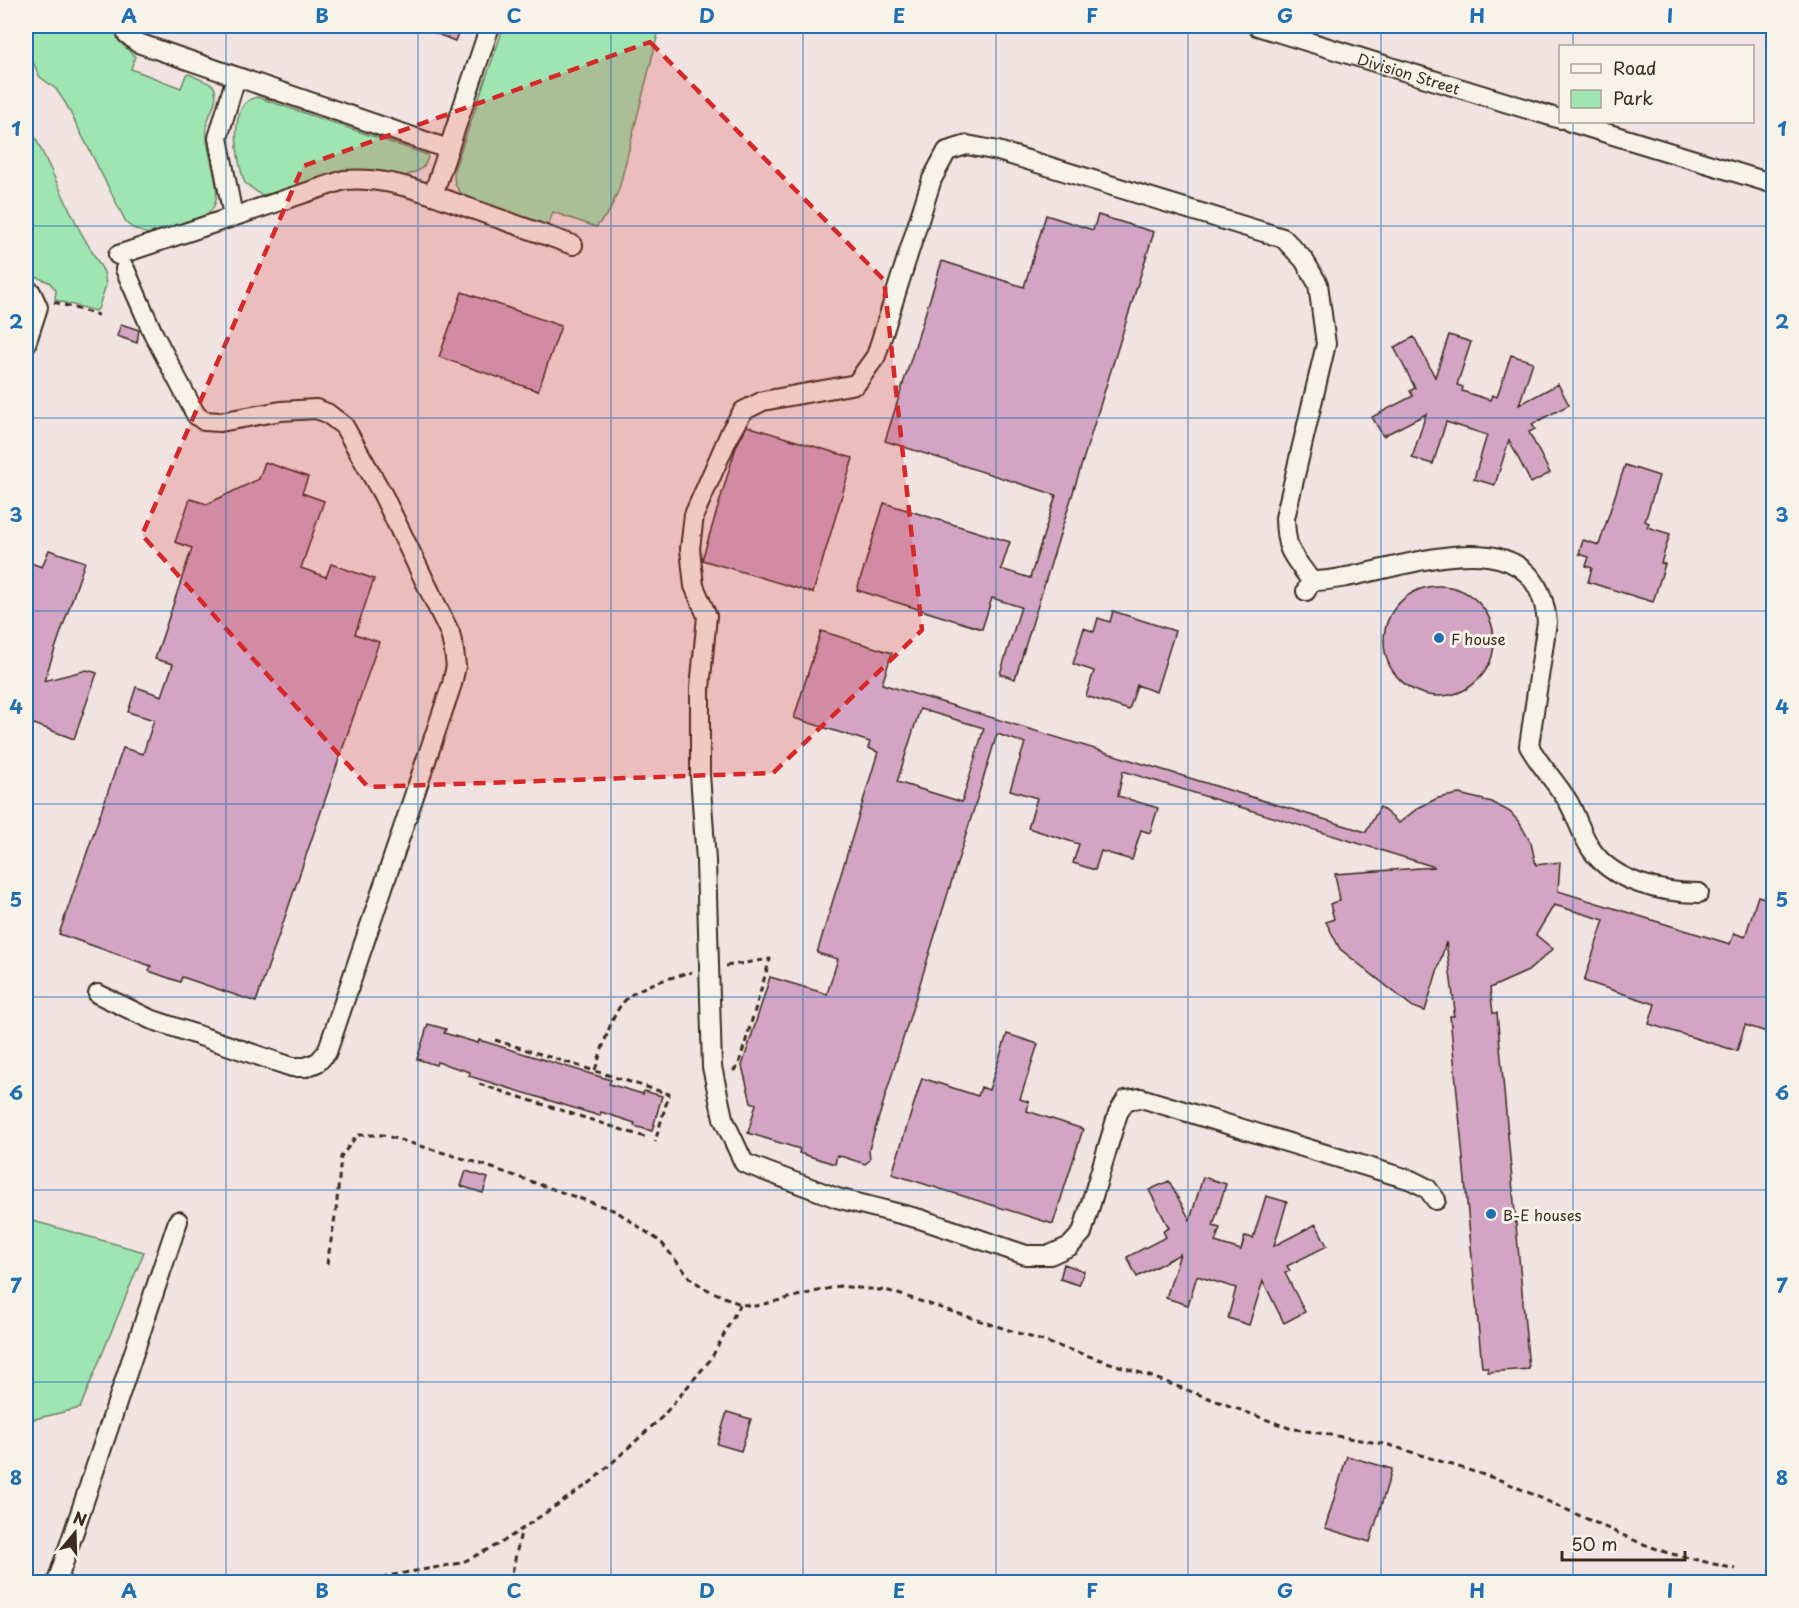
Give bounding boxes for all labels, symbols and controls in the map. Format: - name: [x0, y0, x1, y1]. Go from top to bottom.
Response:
- text: A: [121, 0, 137, 30]
- text: B: [315, 0, 329, 30]
- text: C: [506, 0, 522, 30]
- text: D: [699, 0, 715, 30]
- text: E: [893, 0, 905, 30]
- text: F: [1086, 0, 1098, 30]
- text: G: [1277, 0, 1293, 30]
- text: H: [1469, 0, 1485, 30]
- text: I: [1667, 0, 1673, 30]
- legend: [1559, 45, 1754, 123]
- street label: Division Street: [1355, 46, 1463, 99]
- text: Road: [1613, 54, 1657, 81]
- text: Park: [1613, 84, 1653, 111]
- text: 1: [11, 113, 21, 143]
- text: 1: [1777, 113, 1787, 143]
- text: 2: [9, 306, 23, 336]
- text: 2: [1775, 306, 1789, 336]
- text: 3: [9, 499, 23, 529]
- text: 3: [1775, 499, 1789, 529]
- place label: F house: [1451, 627, 1506, 650]
- marker: F house: [1432, 631, 1446, 645]
- text: 4: [9, 691, 23, 721]
- text: 4: [1775, 691, 1789, 721]
- text: 5: [10, 884, 22, 914]
- text: 5: [1776, 884, 1788, 914]
- text: 6: [9, 1077, 23, 1107]
- text: 6: [1775, 1077, 1789, 1107]
- place label: B-E houses: [1503, 1203, 1582, 1226]
- marker: B-E houses: [1484, 1207, 1498, 1221]
- text: 7: [10, 1270, 22, 1300]
- text: 7: [1776, 1270, 1788, 1300]
- text: 8: [10, 1462, 22, 1492]
- text: 8: [1776, 1462, 1788, 1492]
- north arrow: [45, 1503, 105, 1563]
- text: N: [70, 1504, 90, 1531]
- scale bar: [1562, 1524, 1685, 1562]
- text: 50 m: [1571, 1530, 1618, 1557]
- text: A: [121, 1575, 137, 1605]
- text: B: [315, 1575, 329, 1605]
- text: C: [506, 1575, 522, 1605]
- text: D: [699, 1575, 715, 1605]
- text: E: [893, 1575, 905, 1605]
- text: F: [1086, 1575, 1098, 1605]
- text: G: [1277, 1575, 1293, 1605]
- text: H: [1469, 1575, 1485, 1605]
- text: I: [1667, 1575, 1673, 1605]

